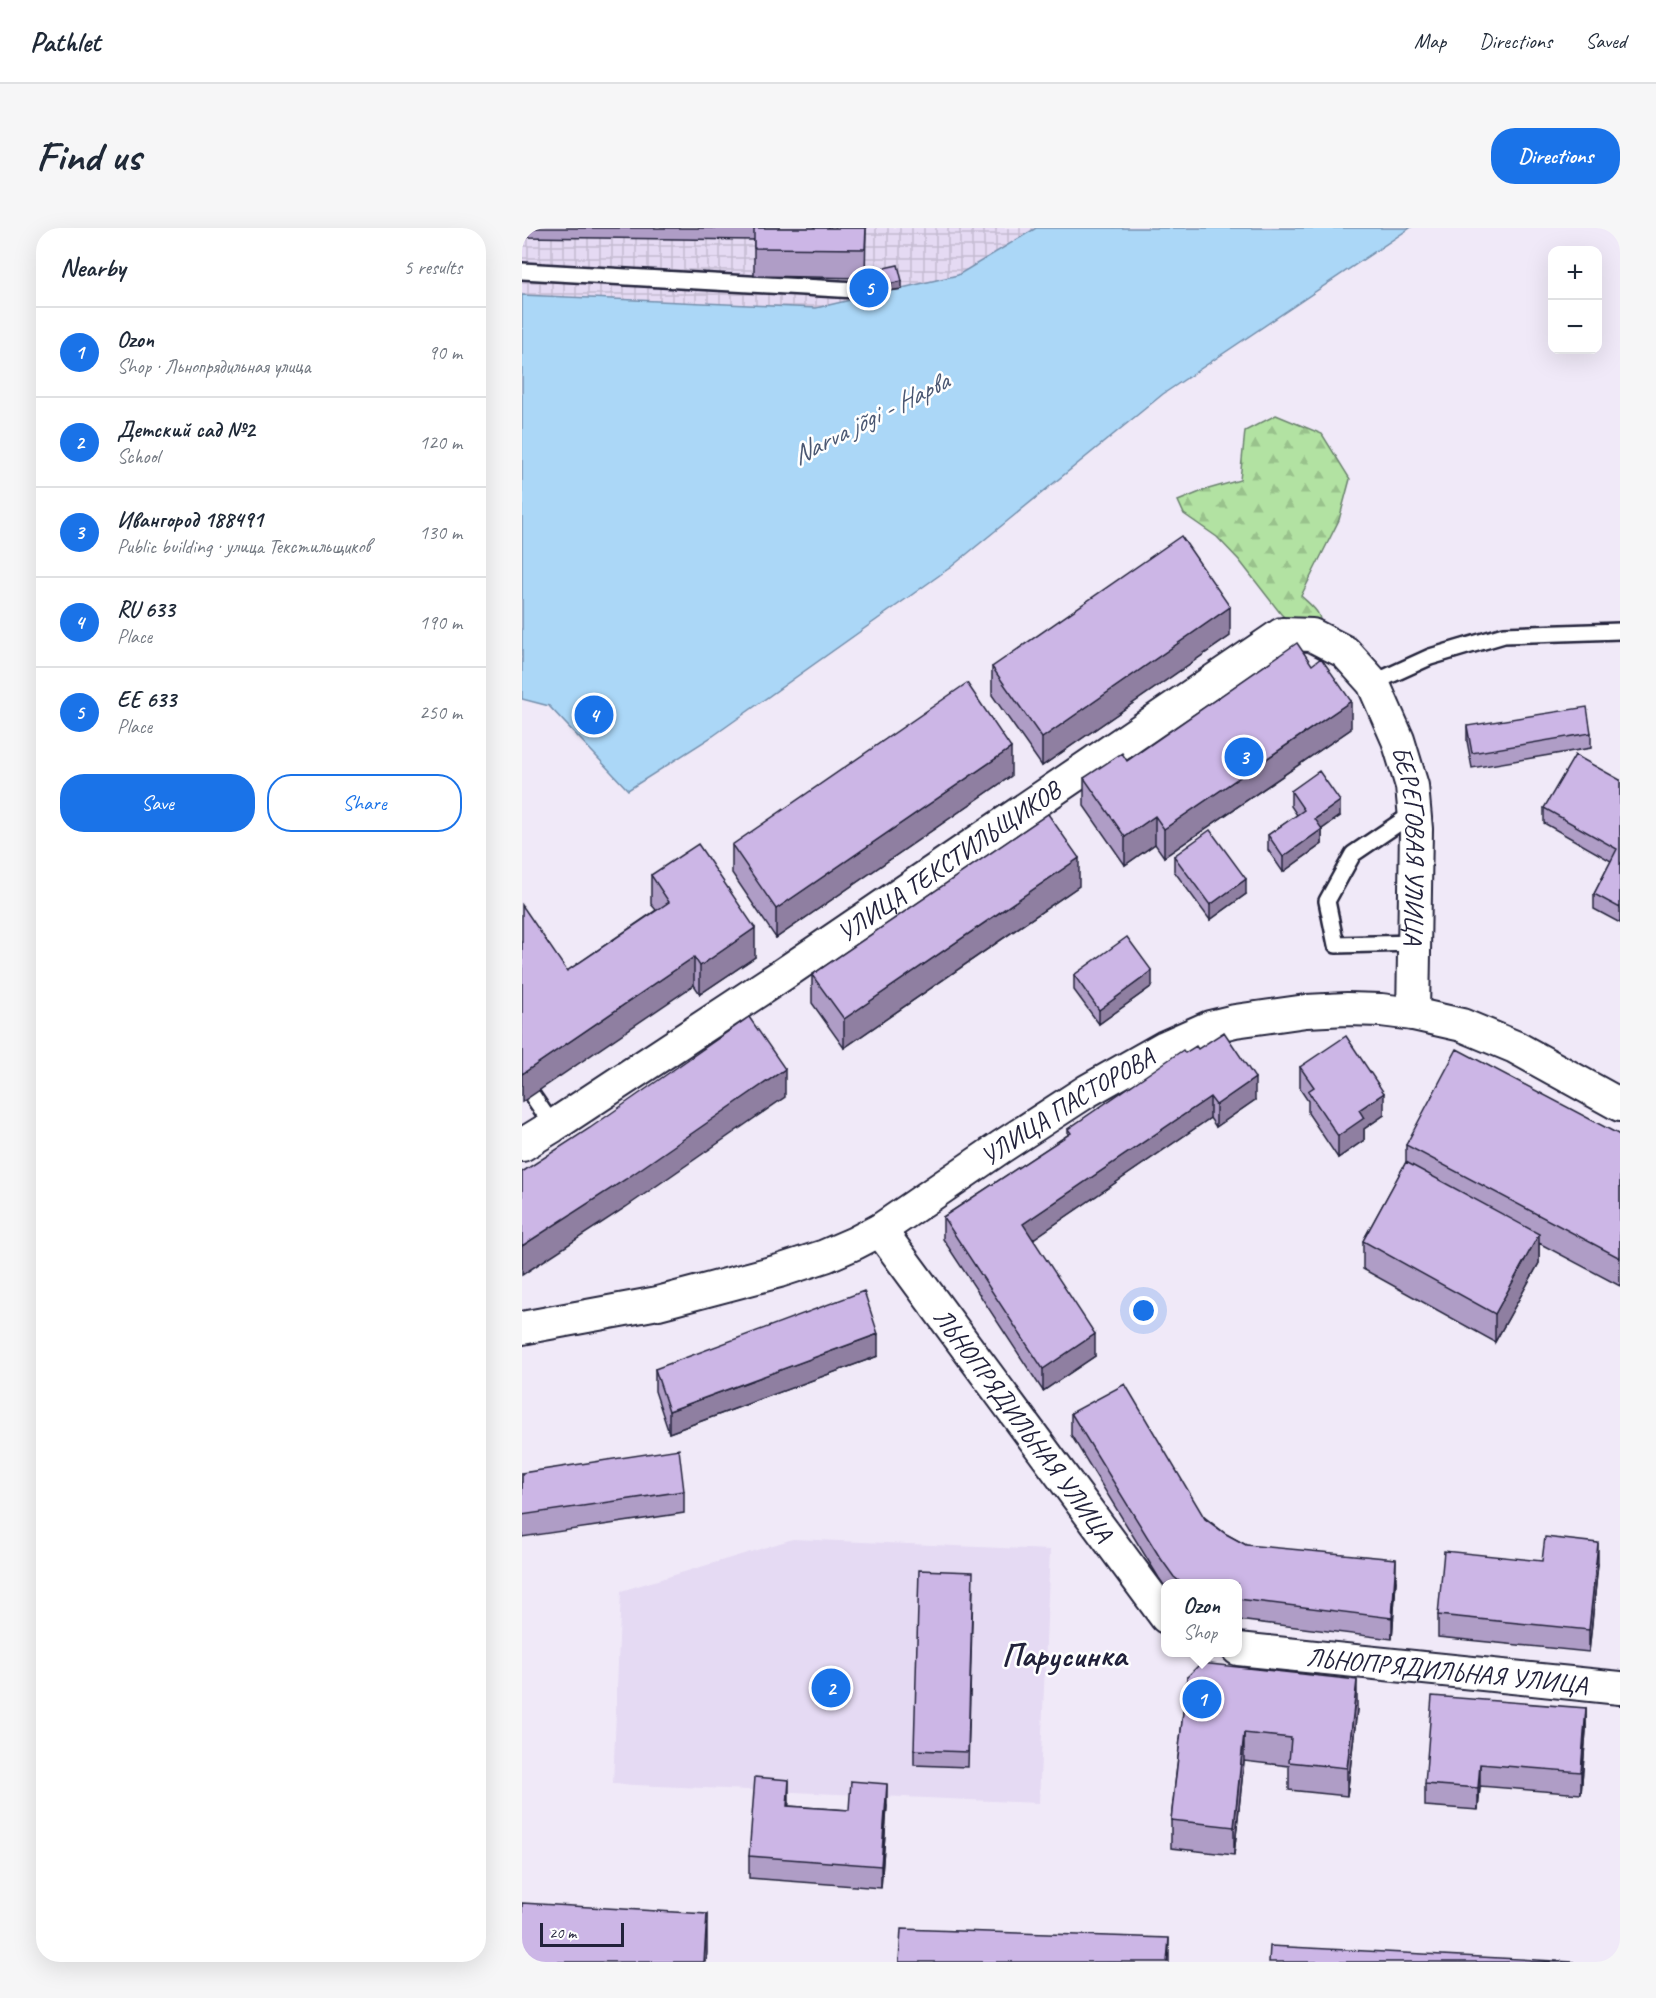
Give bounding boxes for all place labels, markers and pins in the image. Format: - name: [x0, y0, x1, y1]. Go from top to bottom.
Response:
- pin: 5: [850, 266, 888, 310]
- pin: 4: [574, 692, 614, 738]
- pin: 3: [1224, 734, 1264, 780]
- pin: 2: [812, 1666, 850, 1710]
- pin: 1: [1182, 1676, 1222, 1722]

